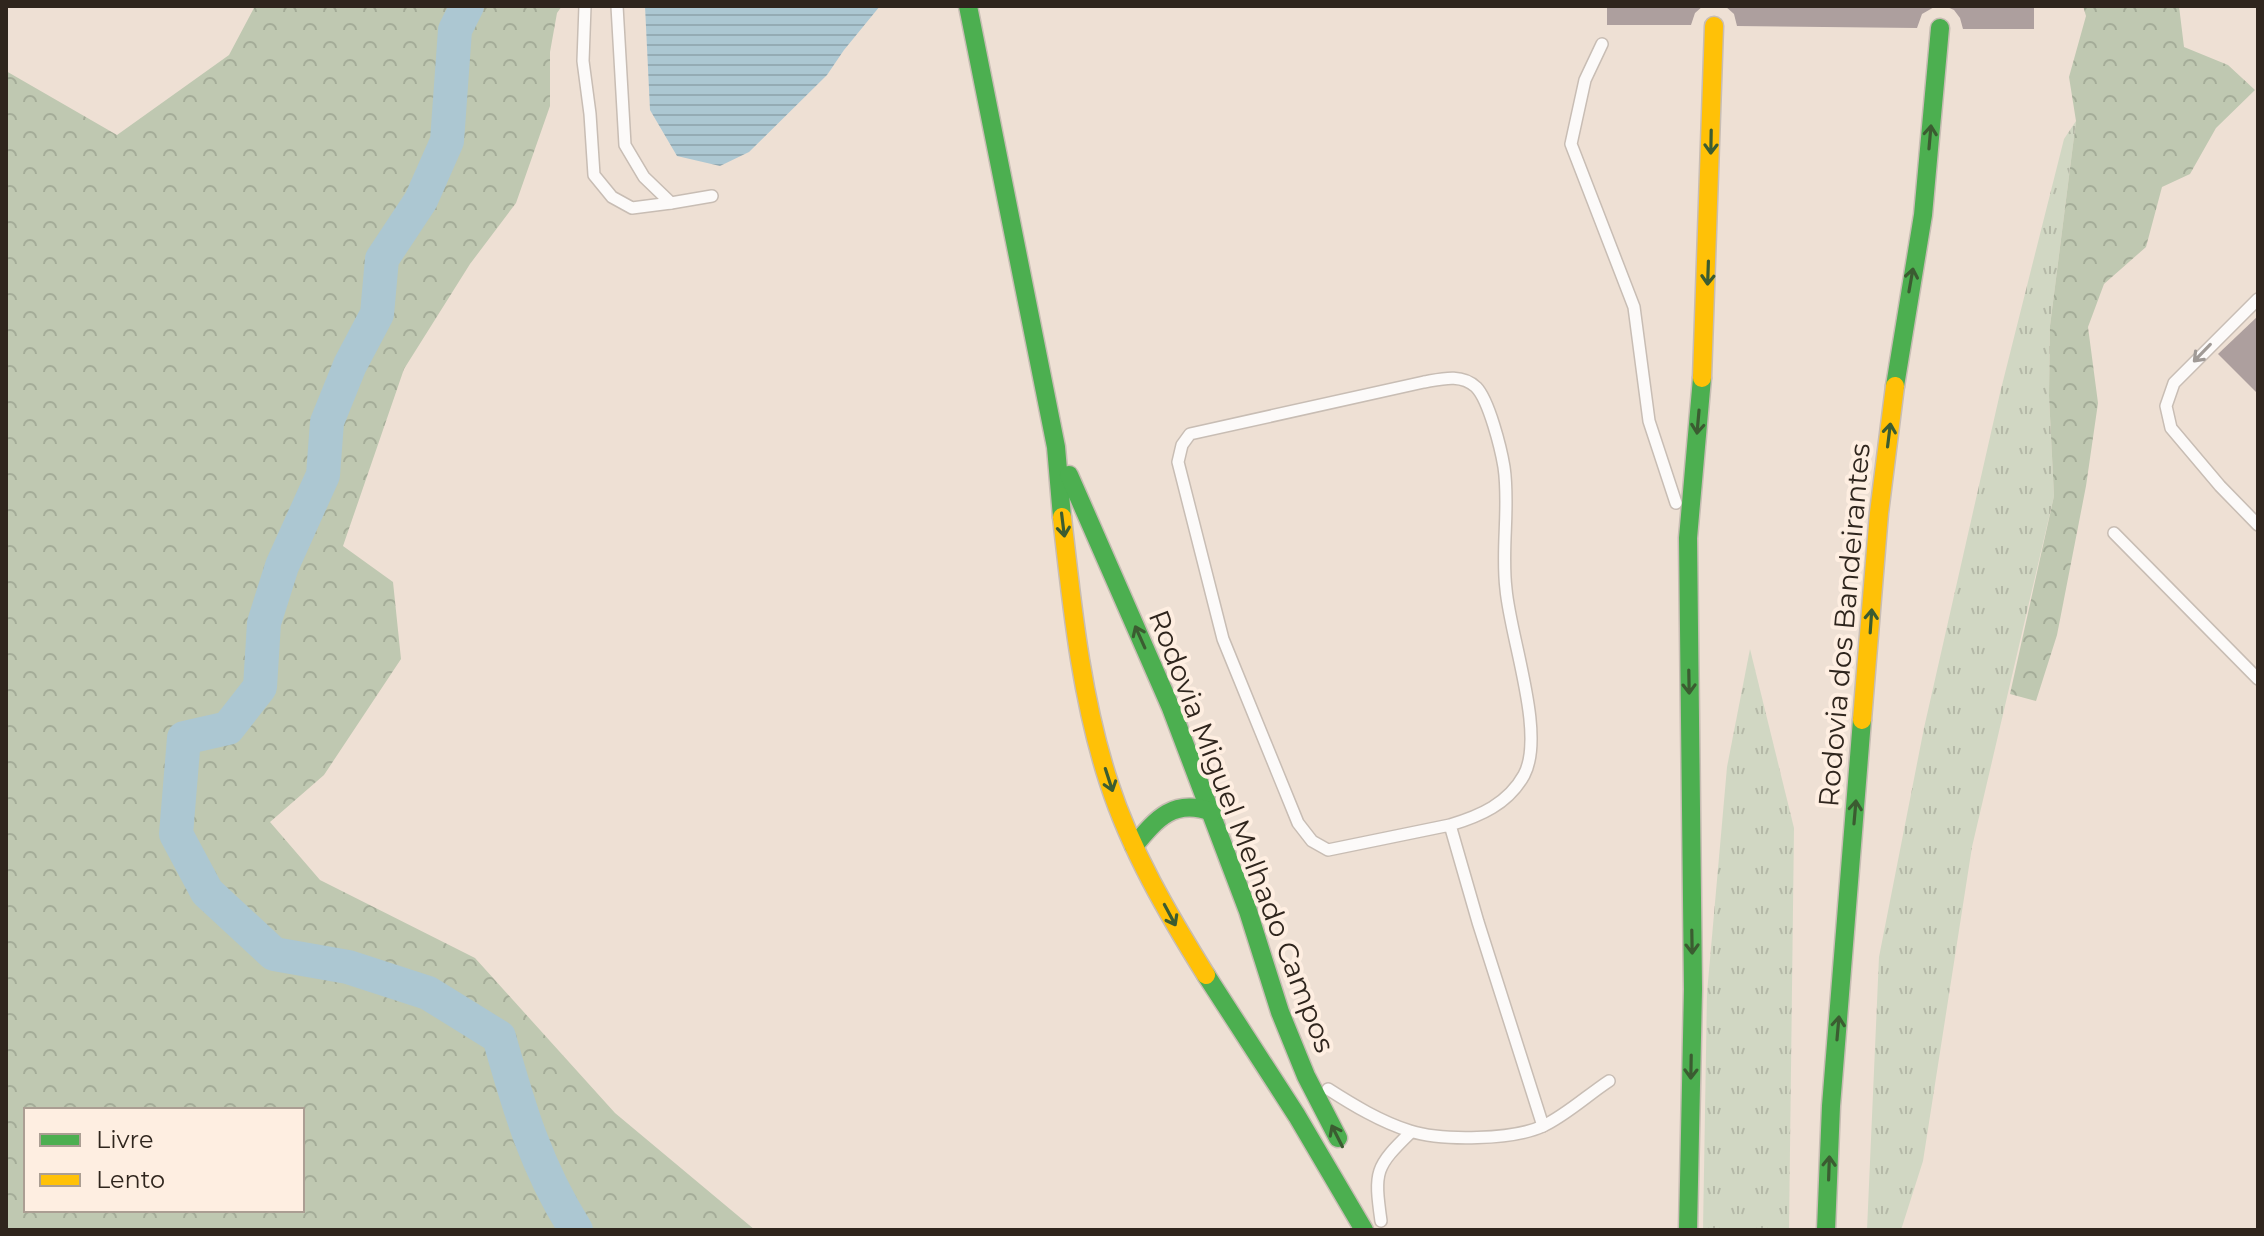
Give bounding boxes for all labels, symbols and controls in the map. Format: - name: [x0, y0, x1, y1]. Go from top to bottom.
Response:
- one-way arrow: [1923, 124, 1938, 151]
- one-way arrow: [1704, 128, 1719, 155]
- one-way arrow: [1700, 259, 1715, 286]
- one-way arrow: [1905, 268, 1920, 293]
- one-way arrow: [2193, 343, 2212, 363]
- one-way arrow: [1691, 408, 1706, 435]
- one-way arrow: [1882, 423, 1897, 448]
- street label: Rodovia dos Bandeirantes: [1811, 442, 1877, 808]
- one-way arrow: [1055, 511, 1070, 538]
- street label: Rodovia Miguel Melhado Campos: [1142, 605, 1342, 1057]
- one-way arrow: [1864, 608, 1879, 635]
- one-way arrow: [1131, 625, 1146, 649]
- one-way arrow: [1681, 668, 1697, 695]
- one-way arrow: [1103, 767, 1117, 792]
- one-way arrow: [1848, 799, 1863, 826]
- one-way arrow: [1163, 902, 1179, 926]
- one-way arrow: [1684, 928, 1700, 955]
- one-way arrow: [1830, 1015, 1845, 1042]
- one-way arrow: [1683, 1053, 1699, 1080]
- legend: [24, 1108, 304, 1212]
- text: Livre: [96, 1125, 153, 1154]
- one-way arrow: [1329, 1125, 1345, 1148]
- one-way arrow: [1821, 1155, 1836, 1182]
- text: Lento: [96, 1165, 165, 1194]

